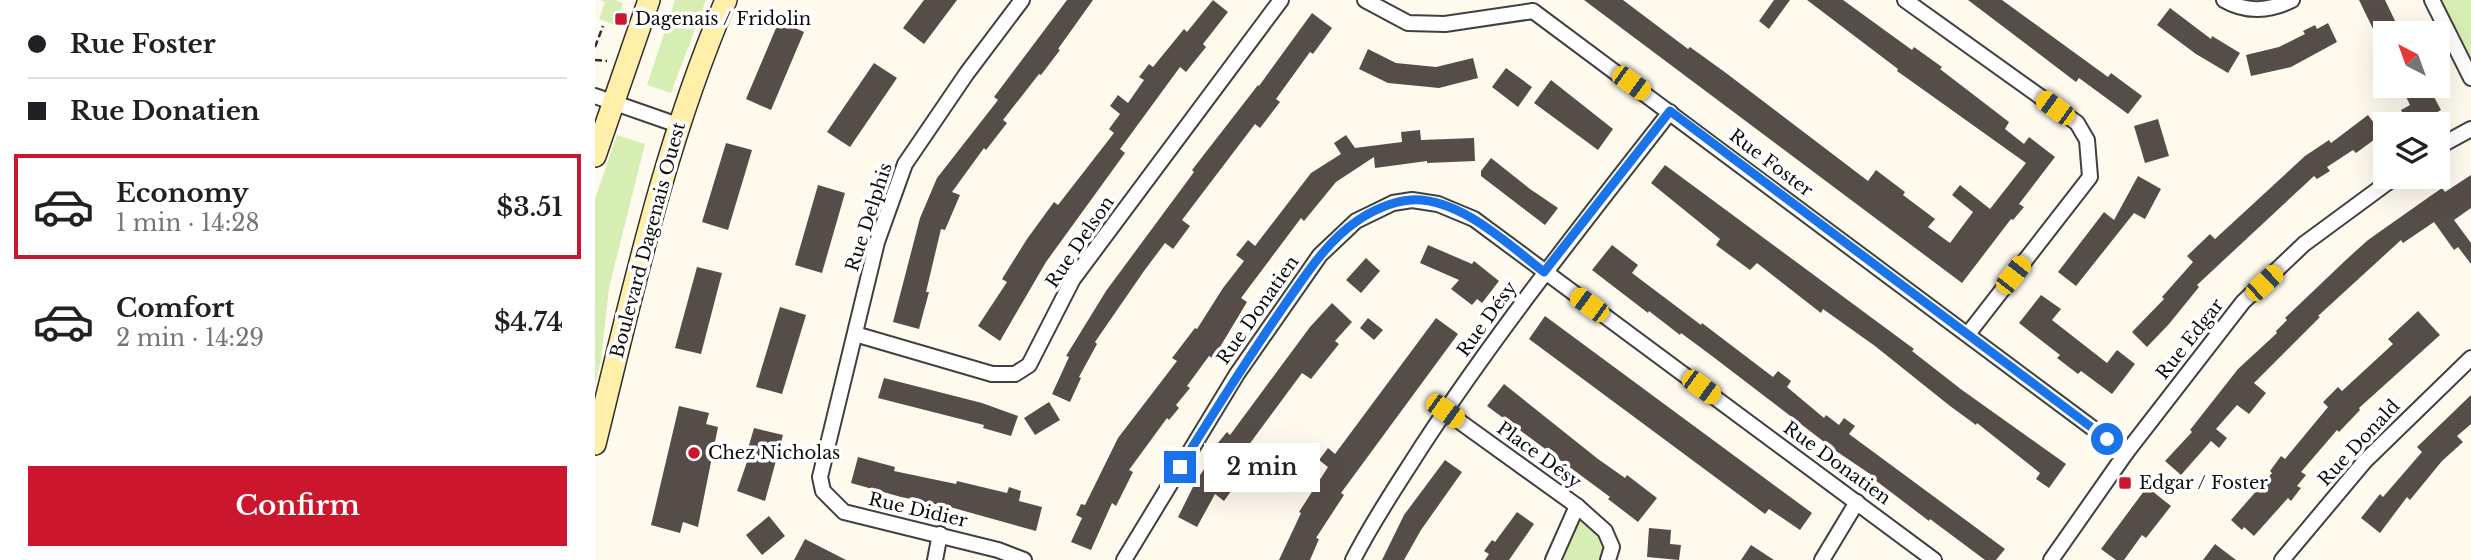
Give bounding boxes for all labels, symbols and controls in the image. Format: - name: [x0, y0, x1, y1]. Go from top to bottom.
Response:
- place label: Dagenais / Fridolin: [635, 8, 811, 30]
- marker: Dagenais / Fridolin: [613, 11, 629, 27]
- north arrow: [2373, 21, 2450, 98]
- map controls: [2373, 21, 2450, 189]
- text: Rue Foster: [70, 28, 216, 60]
- car: [1608, 62, 1655, 104]
- car: [2032, 87, 2079, 129]
- text: Rue Donatien: [70, 95, 260, 127]
- button: layers: [2373, 112, 2450, 189]
- street label: Boulevard Dagenais Ouest: [606, 120, 690, 360]
- street label: Rue Foster: [1725, 125, 1817, 202]
- street label: Rue Delphis: [841, 160, 897, 274]
- icon: car: [32, 175, 95, 238]
- text: Economy: [116, 177, 249, 209]
- text: $3.51: [497, 191, 563, 223]
- street label: Rue Delson: [1041, 192, 1119, 292]
- text: 1 min · 14:28: [116, 209, 259, 237]
- street label: Rue Donatien: [1212, 251, 1304, 369]
- car: [1992, 252, 2035, 298]
- car: [2242, 261, 2287, 305]
- street label: Rue Désy: [1452, 277, 1522, 361]
- car: [1566, 284, 1613, 326]
- icon: car: [32, 290, 95, 353]
- text: Comfort: [116, 292, 234, 324]
- street label: Rue Edgar: [2152, 294, 2229, 384]
- text: $4.74: [494, 306, 563, 338]
- text: 2 min · 14:29: [116, 324, 264, 352]
- car: [1678, 366, 1725, 408]
- car: [1422, 390, 1469, 432]
- street label: Rue Donald: [2314, 395, 2404, 491]
- street label: Place Désy: [1492, 417, 1586, 493]
- street label: Rue Donatien: [1779, 417, 1895, 509]
- route start: [2091, 423, 2123, 455]
- place label: Chez Nicholas: [708, 442, 840, 464]
- callout: 2 min: [1205, 442, 1320, 491]
- marker: Chez Nicholas: [686, 445, 702, 461]
- route end: [1164, 451, 1196, 483]
- text: 2 min: [1227, 453, 1297, 481]
- button: Confirm: [28, 466, 567, 546]
- place label: Edgar / Foster: [2139, 472, 2268, 494]
- marker: Edgar / Foster: [2117, 475, 2133, 491]
- street label: Rue Didier: [866, 488, 970, 532]

